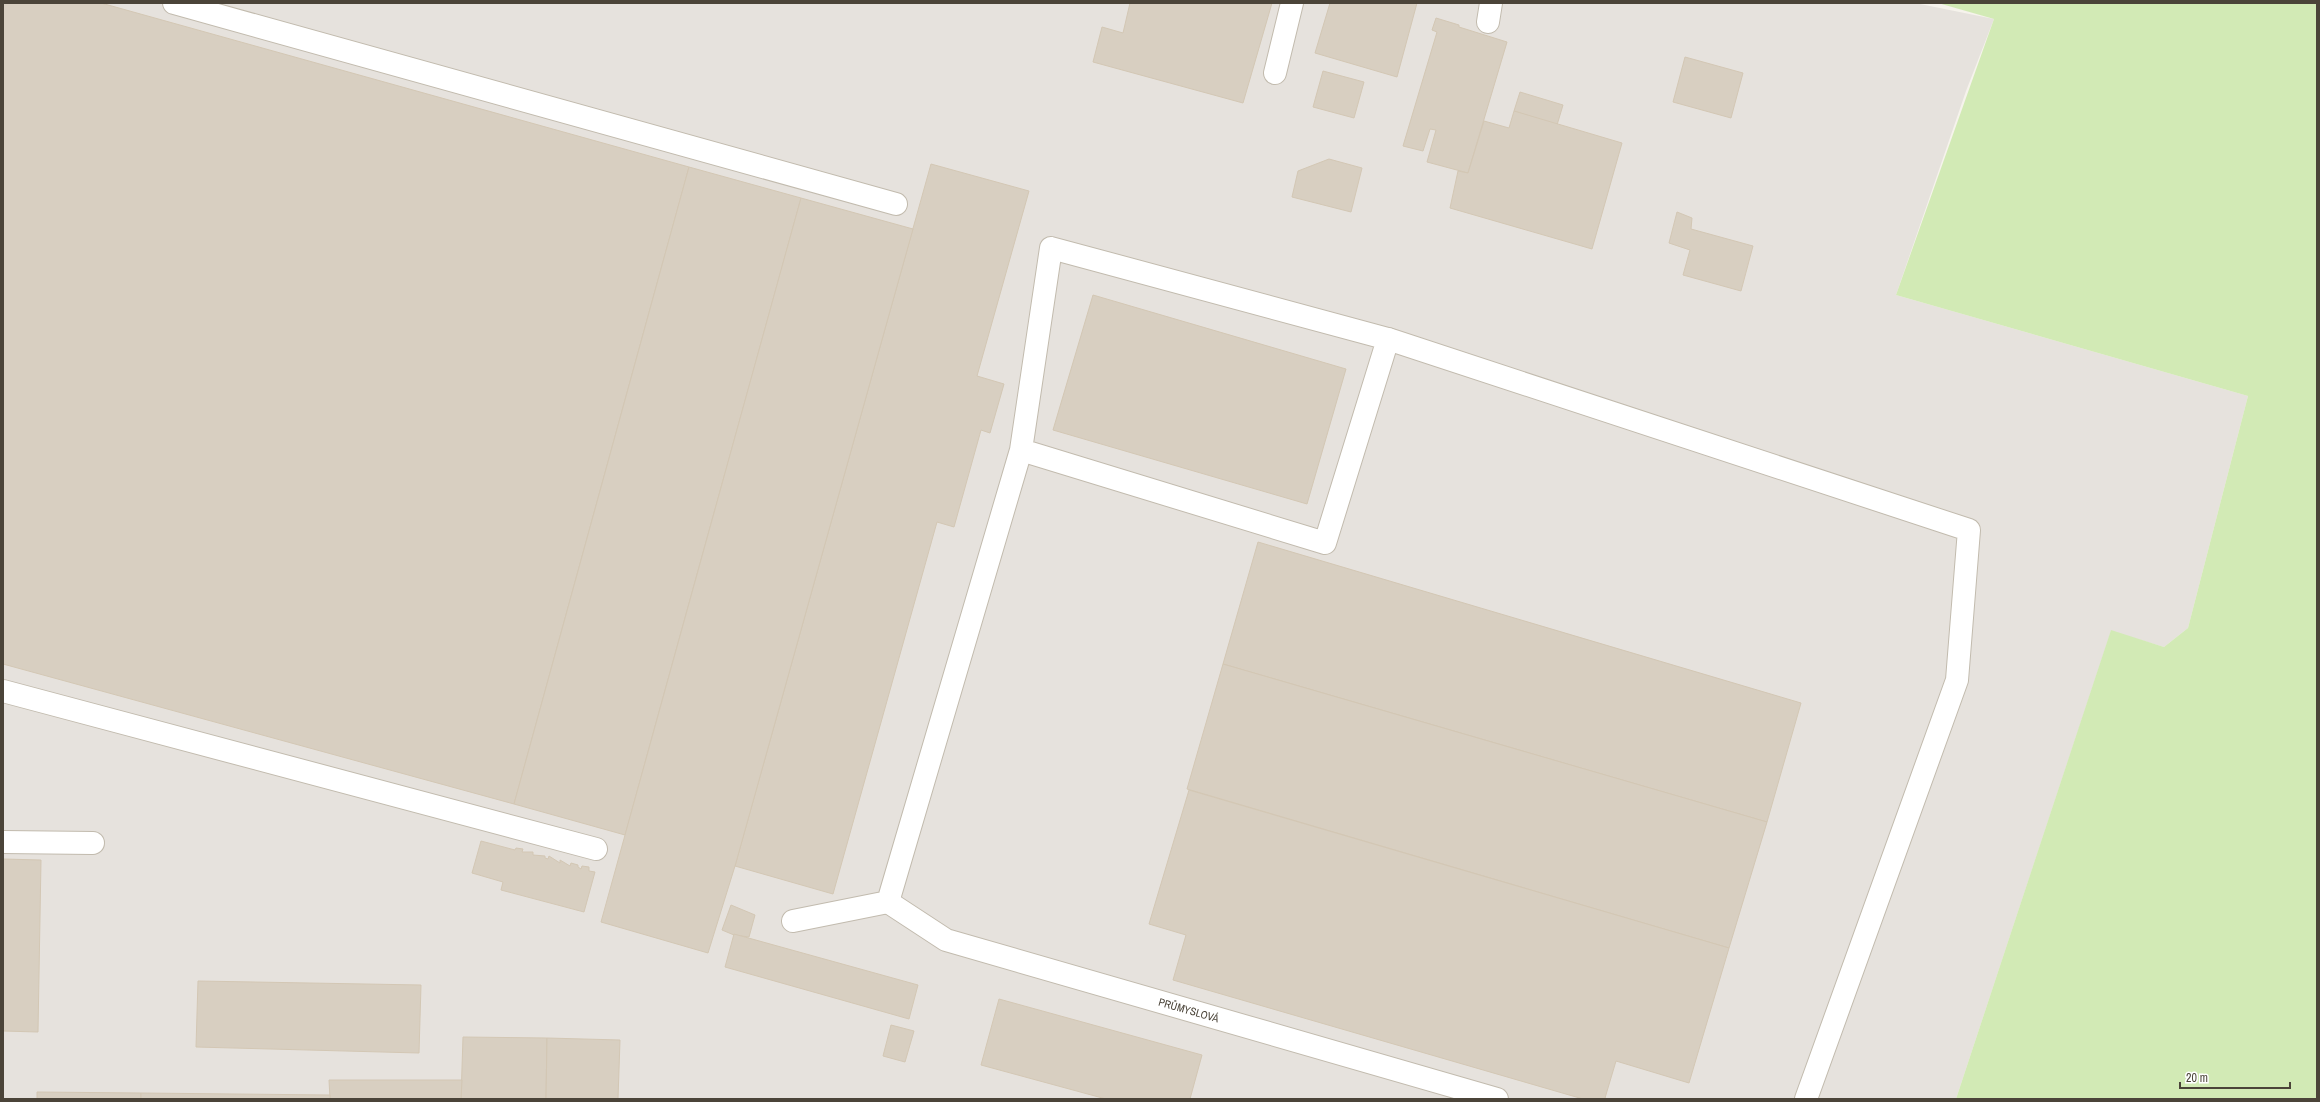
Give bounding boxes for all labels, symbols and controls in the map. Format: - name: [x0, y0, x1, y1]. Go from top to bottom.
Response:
- street label: PRŮMYSLOVÁ: [1157, 995, 1221, 1026]
- scale bar: [2180, 1064, 2290, 1090]
- text: 20 m: [2186, 1070, 2208, 1086]

